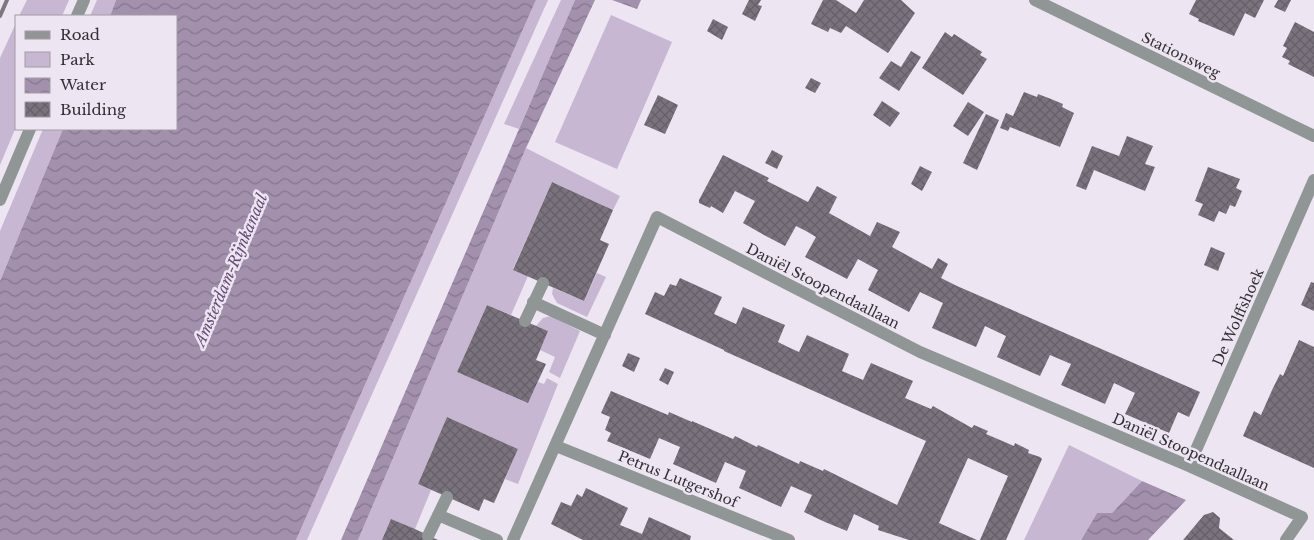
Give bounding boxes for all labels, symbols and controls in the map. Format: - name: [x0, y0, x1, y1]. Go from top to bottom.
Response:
- legend: [15, 15, 178, 130]
- text: Road: [60, 25, 100, 44]
- street label: Stationsweg: [1139, 28, 1224, 82]
- text: Park: [60, 50, 96, 69]
- text: Water: [59, 75, 107, 94]
- text: Building: [60, 100, 127, 119]
- water label: Amsterdam-Rijnkanaal: [189, 191, 271, 351]
- street label: Daniël Stoopendaallaan: [743, 239, 903, 333]
- street label: De Wolffshoek: [1208, 265, 1268, 369]
- street label: Daniël Stoopendaallaan: [1110, 409, 1273, 495]
- street label: Petrus Lutgershof: [615, 447, 743, 512]

